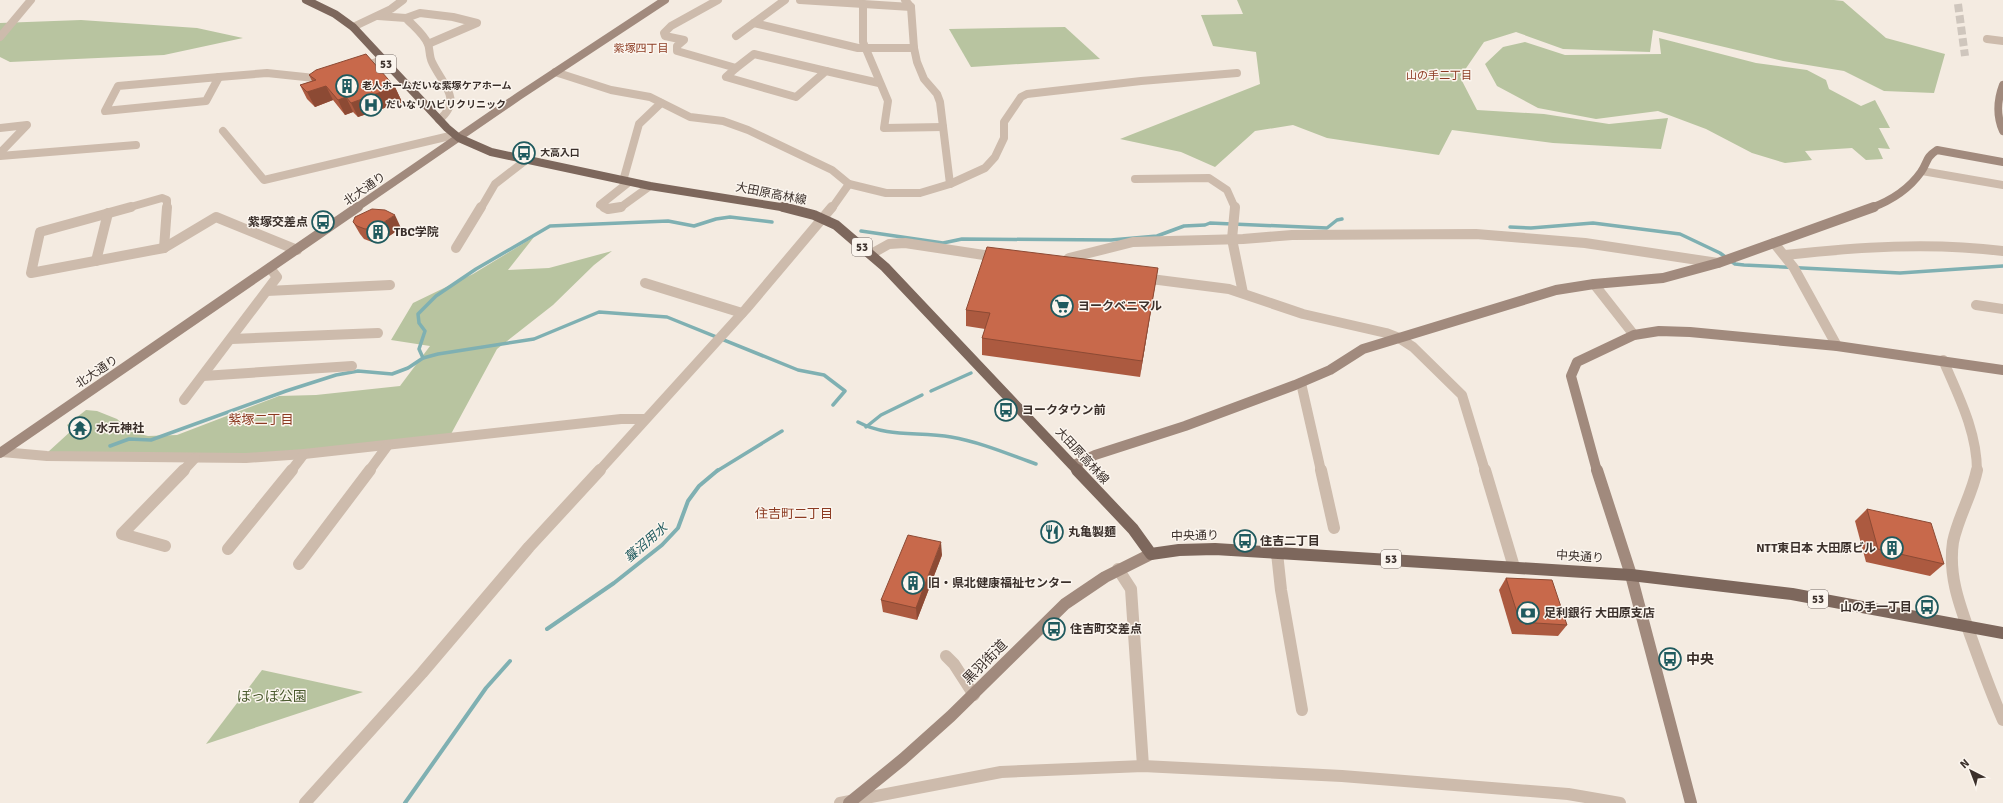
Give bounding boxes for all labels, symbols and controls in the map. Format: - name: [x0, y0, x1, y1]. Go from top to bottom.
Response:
- district label: 紫塚四丁目: [614, 42, 669, 55]
- road number: 53: [376, 55, 396, 73]
- district label: 山の手二丁目: [1406, 69, 1472, 82]
- building icon: 老人ホームだいな紫塚ケアホーム: [334, 73, 360, 99]
- place label: 老人ホームだいな紫塚ケアホーム: [362, 80, 511, 92]
- hospital icon: だいなリハビリクリニック: [358, 92, 384, 118]
- place label: だいなリハビリクリニック: [386, 99, 506, 111]
- bus stop icon: 大高入口: [511, 140, 537, 166]
- place label: 大高入口: [540, 147, 580, 159]
- street label: 北大通り: [341, 169, 389, 209]
- street label: 大田原高林線: [734, 180, 808, 208]
- bus stop icon: 紫塚交差点: [310, 209, 336, 235]
- place label: 紫塚交差点: [248, 215, 308, 230]
- building icon: TBC学院: [365, 219, 391, 245]
- place label: TBC学院: [394, 225, 439, 240]
- road number: 53: [852, 238, 872, 256]
- supermarket icon: ヨークベニマル: [1049, 293, 1075, 319]
- place label: ヨークベニマル: [1078, 299, 1162, 314]
- street label: 北大通り: [73, 352, 121, 392]
- bus stop icon: ヨークタウン前: [993, 397, 1019, 423]
- place label: ヨークタウン前: [1022, 403, 1106, 418]
- district label: 紫塚二丁目: [228, 412, 294, 428]
- temple icon: 水元神社: [67, 415, 93, 441]
- place label: 水元神社: [96, 421, 144, 436]
- street label: 大田原高林線: [1052, 425, 1112, 487]
- district label: 住吉町二丁目: [755, 506, 833, 522]
- water label: 蟇沼用水: [621, 519, 672, 566]
- restaurant icon: 丸亀製麺: [1039, 519, 1065, 545]
- place label: 丸亀製麺: [1068, 525, 1116, 540]
- street label: 中央通り: [1171, 528, 1219, 544]
- bus stop icon: 住吉二丁目: [1232, 528, 1258, 554]
- place label: 住吉二丁目: [1260, 534, 1320, 549]
- building icon: NTT東日本 大田原ビル: [1879, 535, 1905, 561]
- place label: NTT東日本 大田原ビル: [1756, 541, 1876, 556]
- street label: 中央通り: [1556, 548, 1604, 566]
- road number: 53: [1381, 550, 1401, 568]
- building icon: 旧・県北健康福祉センター: [900, 570, 926, 596]
- place label: 旧・県北健康福祉センター: [928, 576, 1072, 591]
- road number: 53: [1808, 590, 1828, 608]
- bus stop icon: 山の手一丁目: [1914, 594, 1940, 620]
- bank icon: 足利銀行 大田原支店: [1515, 600, 1541, 626]
- place label: 山の手一丁目: [1840, 600, 1912, 615]
- place label: 足利銀行 大田原支店: [1544, 606, 1655, 621]
- bus stop icon: 住吉町交差点: [1041, 616, 1067, 642]
- place label: 住吉町交差点: [1070, 622, 1142, 637]
- street label: 黒羽街道: [959, 636, 1011, 688]
- bus stop icon: 中央: [1657, 646, 1683, 672]
- place label: 中央: [1686, 651, 1714, 668]
- park label: ぽっぽ公園: [237, 688, 307, 705]
- north arrow: [1951, 751, 1991, 791]
- text: N: [1957, 757, 1972, 771]

